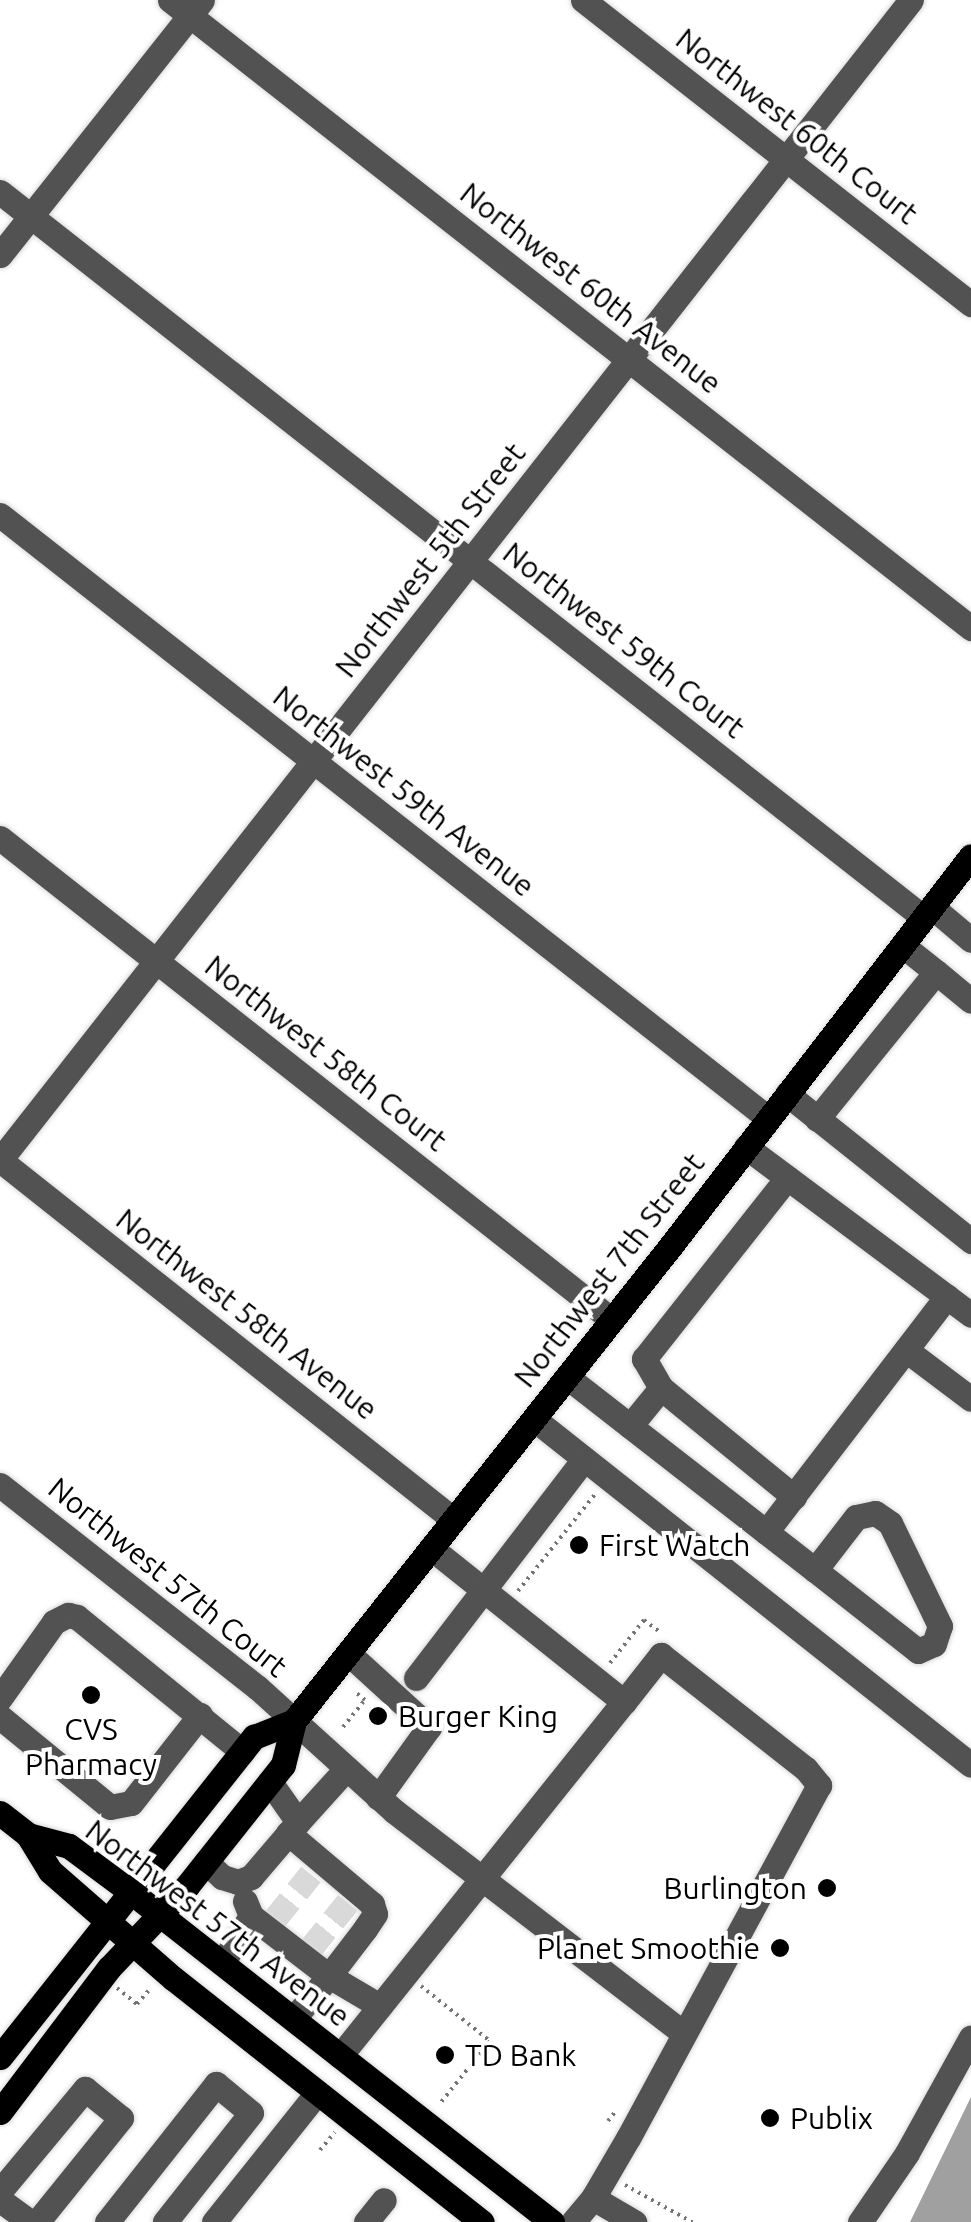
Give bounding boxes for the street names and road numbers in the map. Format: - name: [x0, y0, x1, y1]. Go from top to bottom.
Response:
- street label: Northwest 60th Court: [669, 21, 925, 231]
- street label: Northwest 60th Avenue: [453, 175, 729, 401]
- street label: Northwest 5th Street: [327, 436, 533, 684]
- street label: Northwest 59th Court: [496, 535, 752, 745]
- street label: Northwest 59th Avenue: [266, 678, 542, 904]
- street label: Northwest 58th Court: [198, 948, 454, 1158]
- street label: Northwest 7th Street: [506, 1146, 712, 1394]
- street label: Northwest 58th Avenue: [109, 1201, 385, 1427]
- street label: Northwest 57th Court: [41, 1470, 295, 1684]
- street label: Northwest 57th Avenue: [79, 1812, 357, 2034]

